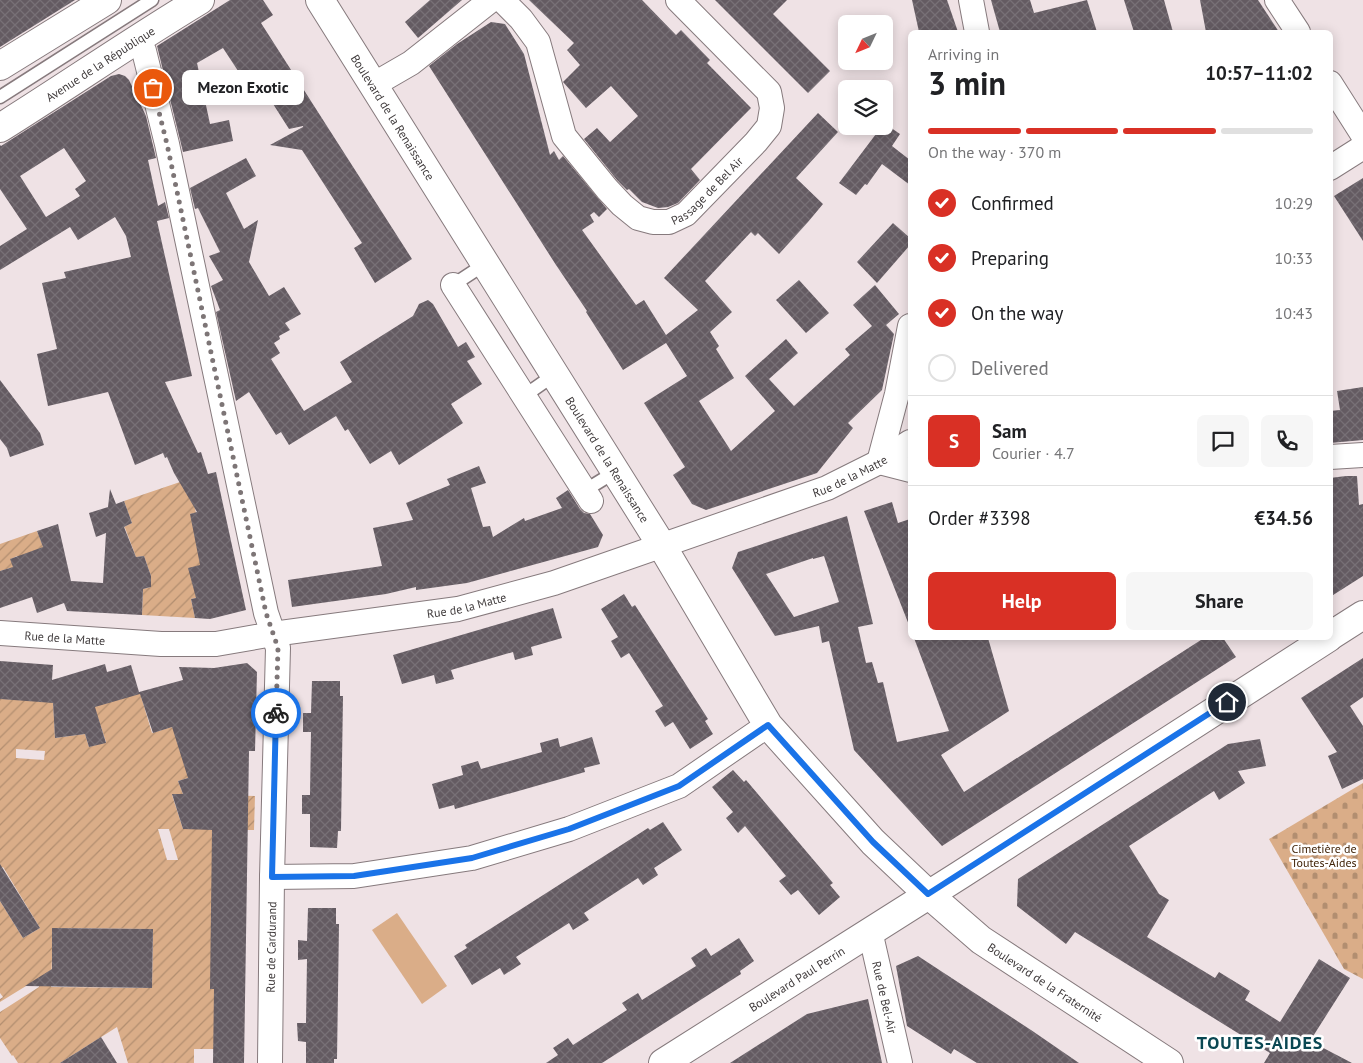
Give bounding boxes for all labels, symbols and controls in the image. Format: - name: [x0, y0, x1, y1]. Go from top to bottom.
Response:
- north arrow: [838, 15, 892, 70]
- map controls: [838, 15, 893, 135]
- street label: Avenue de la République: [43, 23, 157, 104]
- text: Arriving in: [928, 44, 999, 64]
- street label: Boulevard de la Renaissance: [348, 51, 438, 183]
- text: 10:57–11:02: [1205, 61, 1313, 85]
- text: 3 min: [928, 62, 1006, 104]
- pin: [132, 67, 174, 109]
- callout: Mezon Exotic: [183, 70, 306, 106]
- icon: bag: [139, 74, 167, 102]
- text: Mezon Exotic: [197, 77, 289, 97]
- button: layers: [838, 80, 893, 135]
- text: On the way · 370 m: [928, 142, 1061, 162]
- street label: Passage de Bel Air: [668, 153, 746, 228]
- icon: check: [928, 189, 956, 217]
- text: Confirmed: [971, 191, 1054, 215]
- text: 10:29: [1275, 193, 1313, 213]
- icon: check: [928, 244, 956, 272]
- text: Preparing: [971, 246, 1049, 270]
- text: 10:33: [1275, 248, 1313, 268]
- icon: check: [928, 299, 956, 327]
- text: On the way: [971, 301, 1063, 325]
- text: 10:43: [1275, 303, 1313, 323]
- text: Delivered: [971, 356, 1049, 380]
- street label: Boulevard de la Renaissance: [563, 394, 653, 525]
- button: chat: [1197, 415, 1249, 467]
- button: phone: [1261, 415, 1313, 467]
- text: Sam: [992, 419, 1027, 443]
- text: S: [949, 429, 959, 453]
- text: Courier · 4.7: [992, 443, 1075, 463]
- street label: Rue de la Matte: [810, 451, 890, 500]
- text: Order #3398: [928, 506, 1031, 530]
- text: €34.56: [1254, 506, 1313, 530]
- button: Help: [928, 572, 1116, 630]
- button: Share: [1126, 572, 1313, 630]
- street label: Rue de la Matte: [426, 589, 508, 621]
- street label: Rue de la Matte: [24, 627, 106, 648]
- pin: [1206, 681, 1248, 723]
- courier: [251, 688, 301, 738]
- icon: home: [1213, 688, 1241, 716]
- icon: bike: [262, 699, 290, 727]
- park label: Cimetière de Toutes-Aides: [1291, 841, 1357, 870]
- street label: Rue de Cardurand: [263, 901, 279, 993]
- street label: Boulevard de la Fraternité: [985, 939, 1105, 1025]
- street label: Boulevard Paul Perrin: [746, 943, 847, 1014]
- street label: Rue de Bel-Air: [870, 960, 901, 1035]
- district label: TOUTES-AIDES: [1197, 1031, 1323, 1054]

